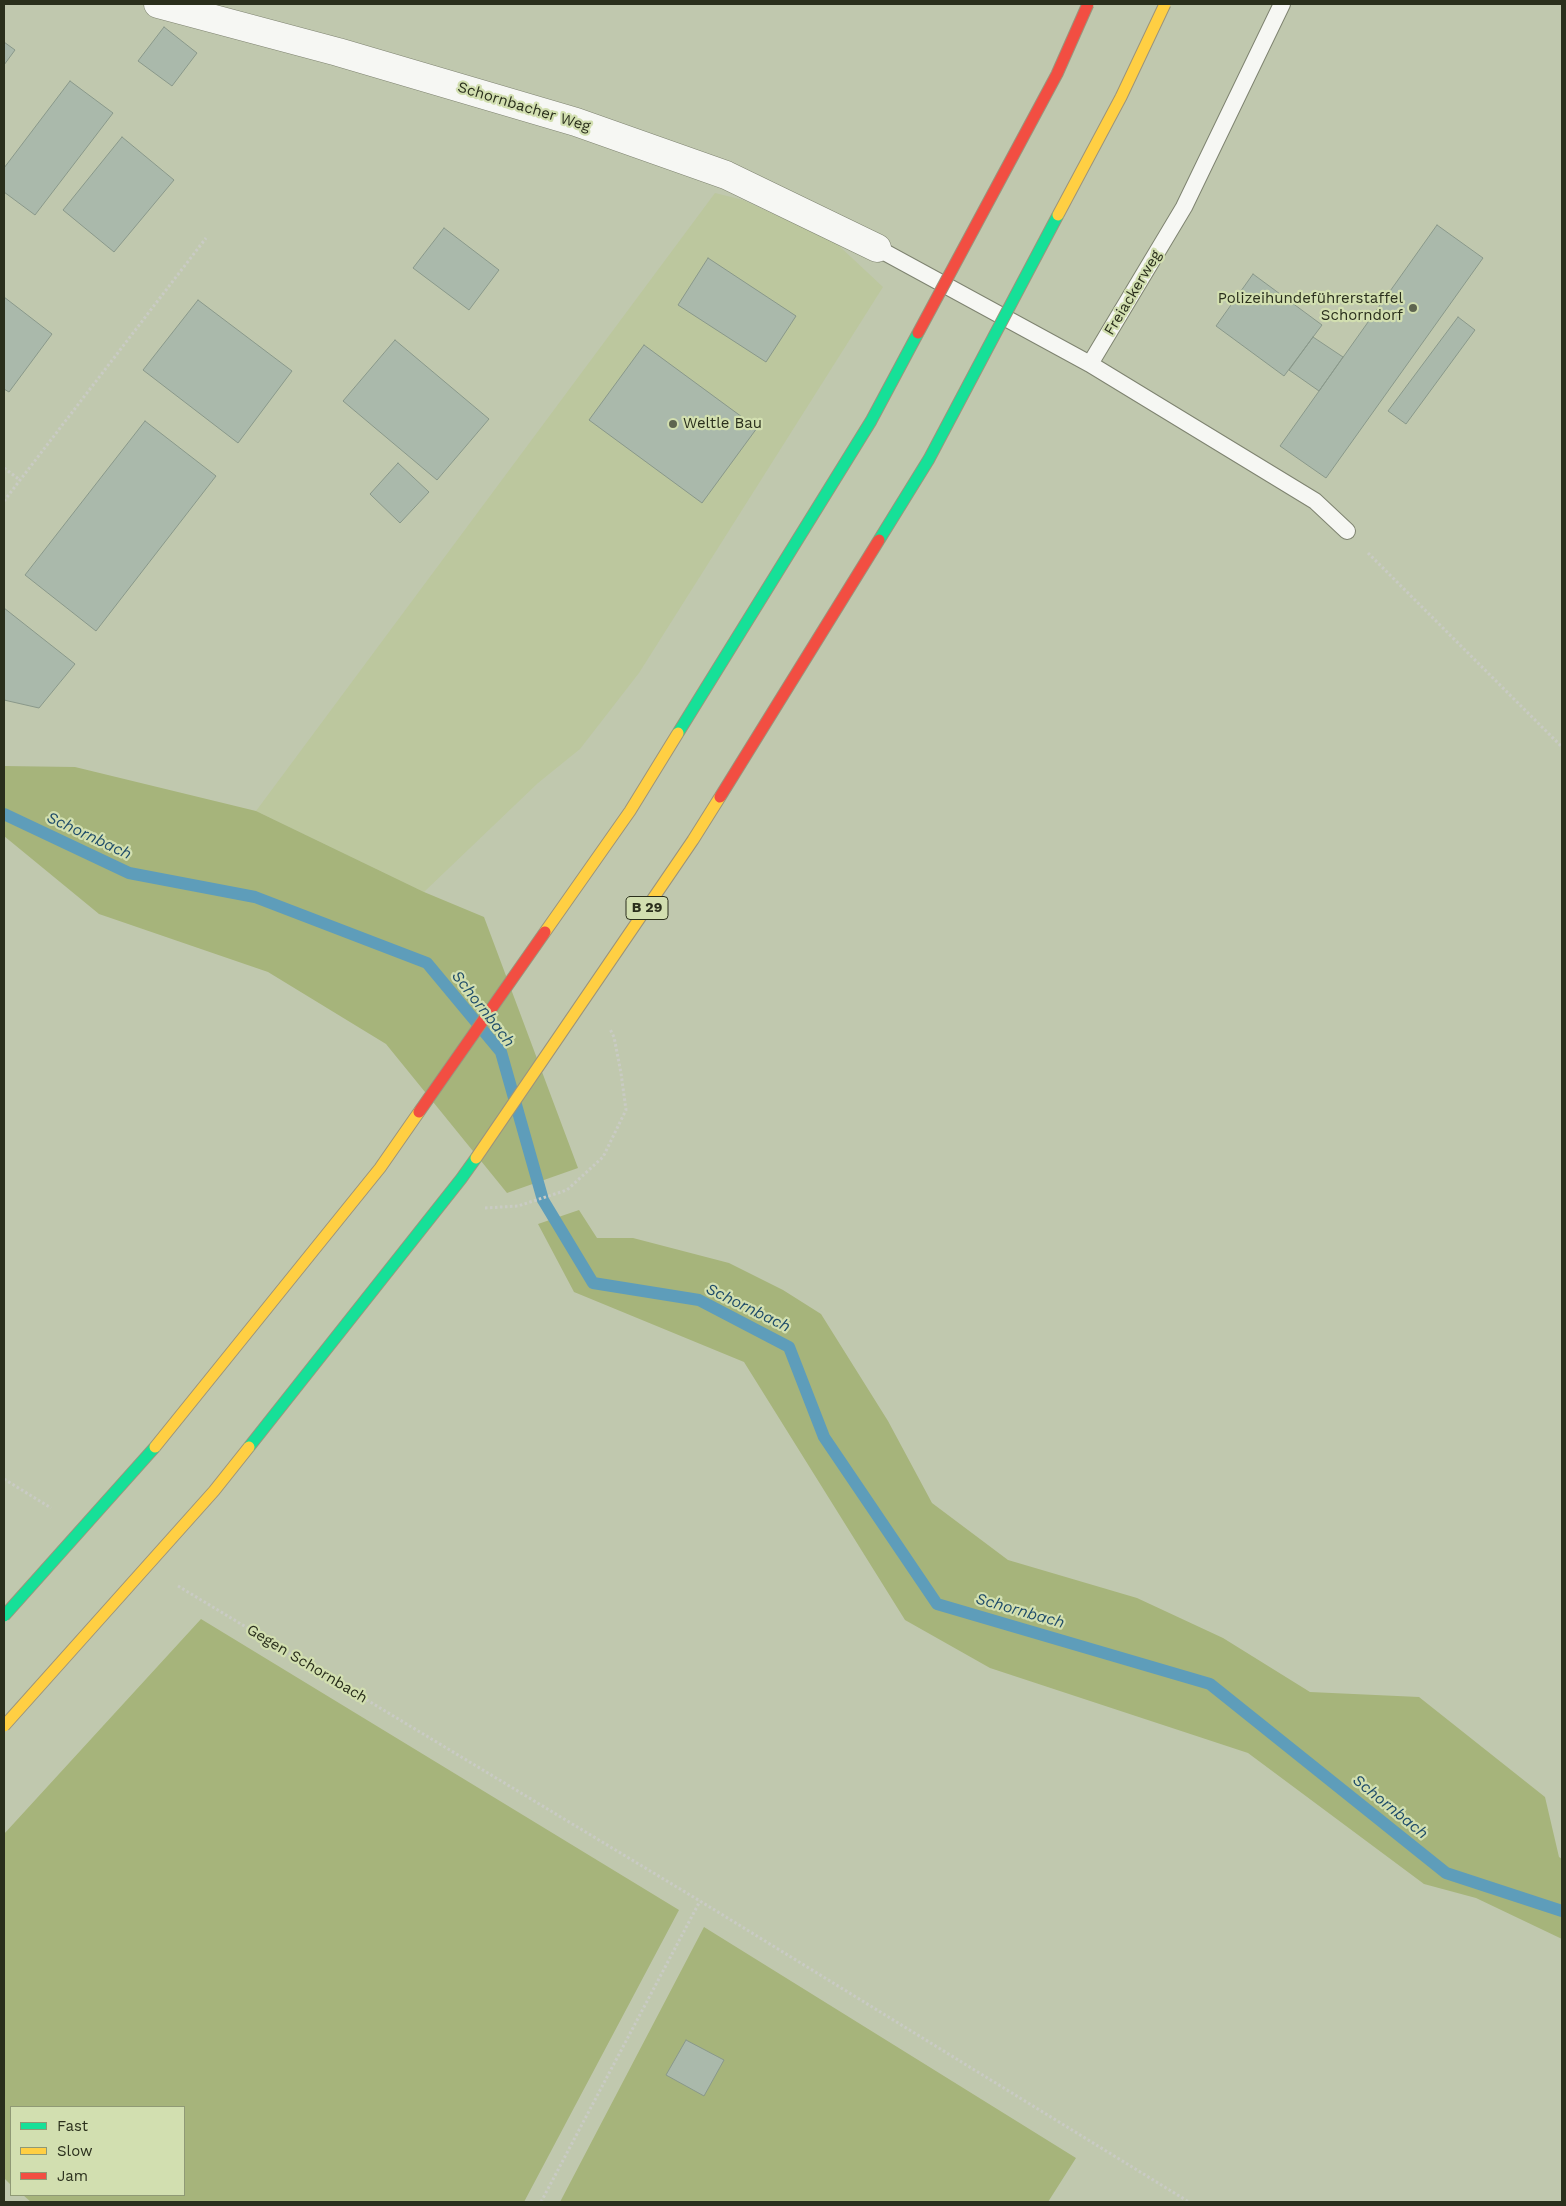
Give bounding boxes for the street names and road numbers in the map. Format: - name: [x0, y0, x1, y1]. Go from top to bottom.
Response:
- street label: Schornbacher Weg: [456, 78, 592, 136]
- street label: Freiackerweg: [1101, 247, 1165, 339]
- road number: B 29: [626, 896, 668, 920]
- street label: Gegen Schornbach: [243, 1621, 371, 1707]

